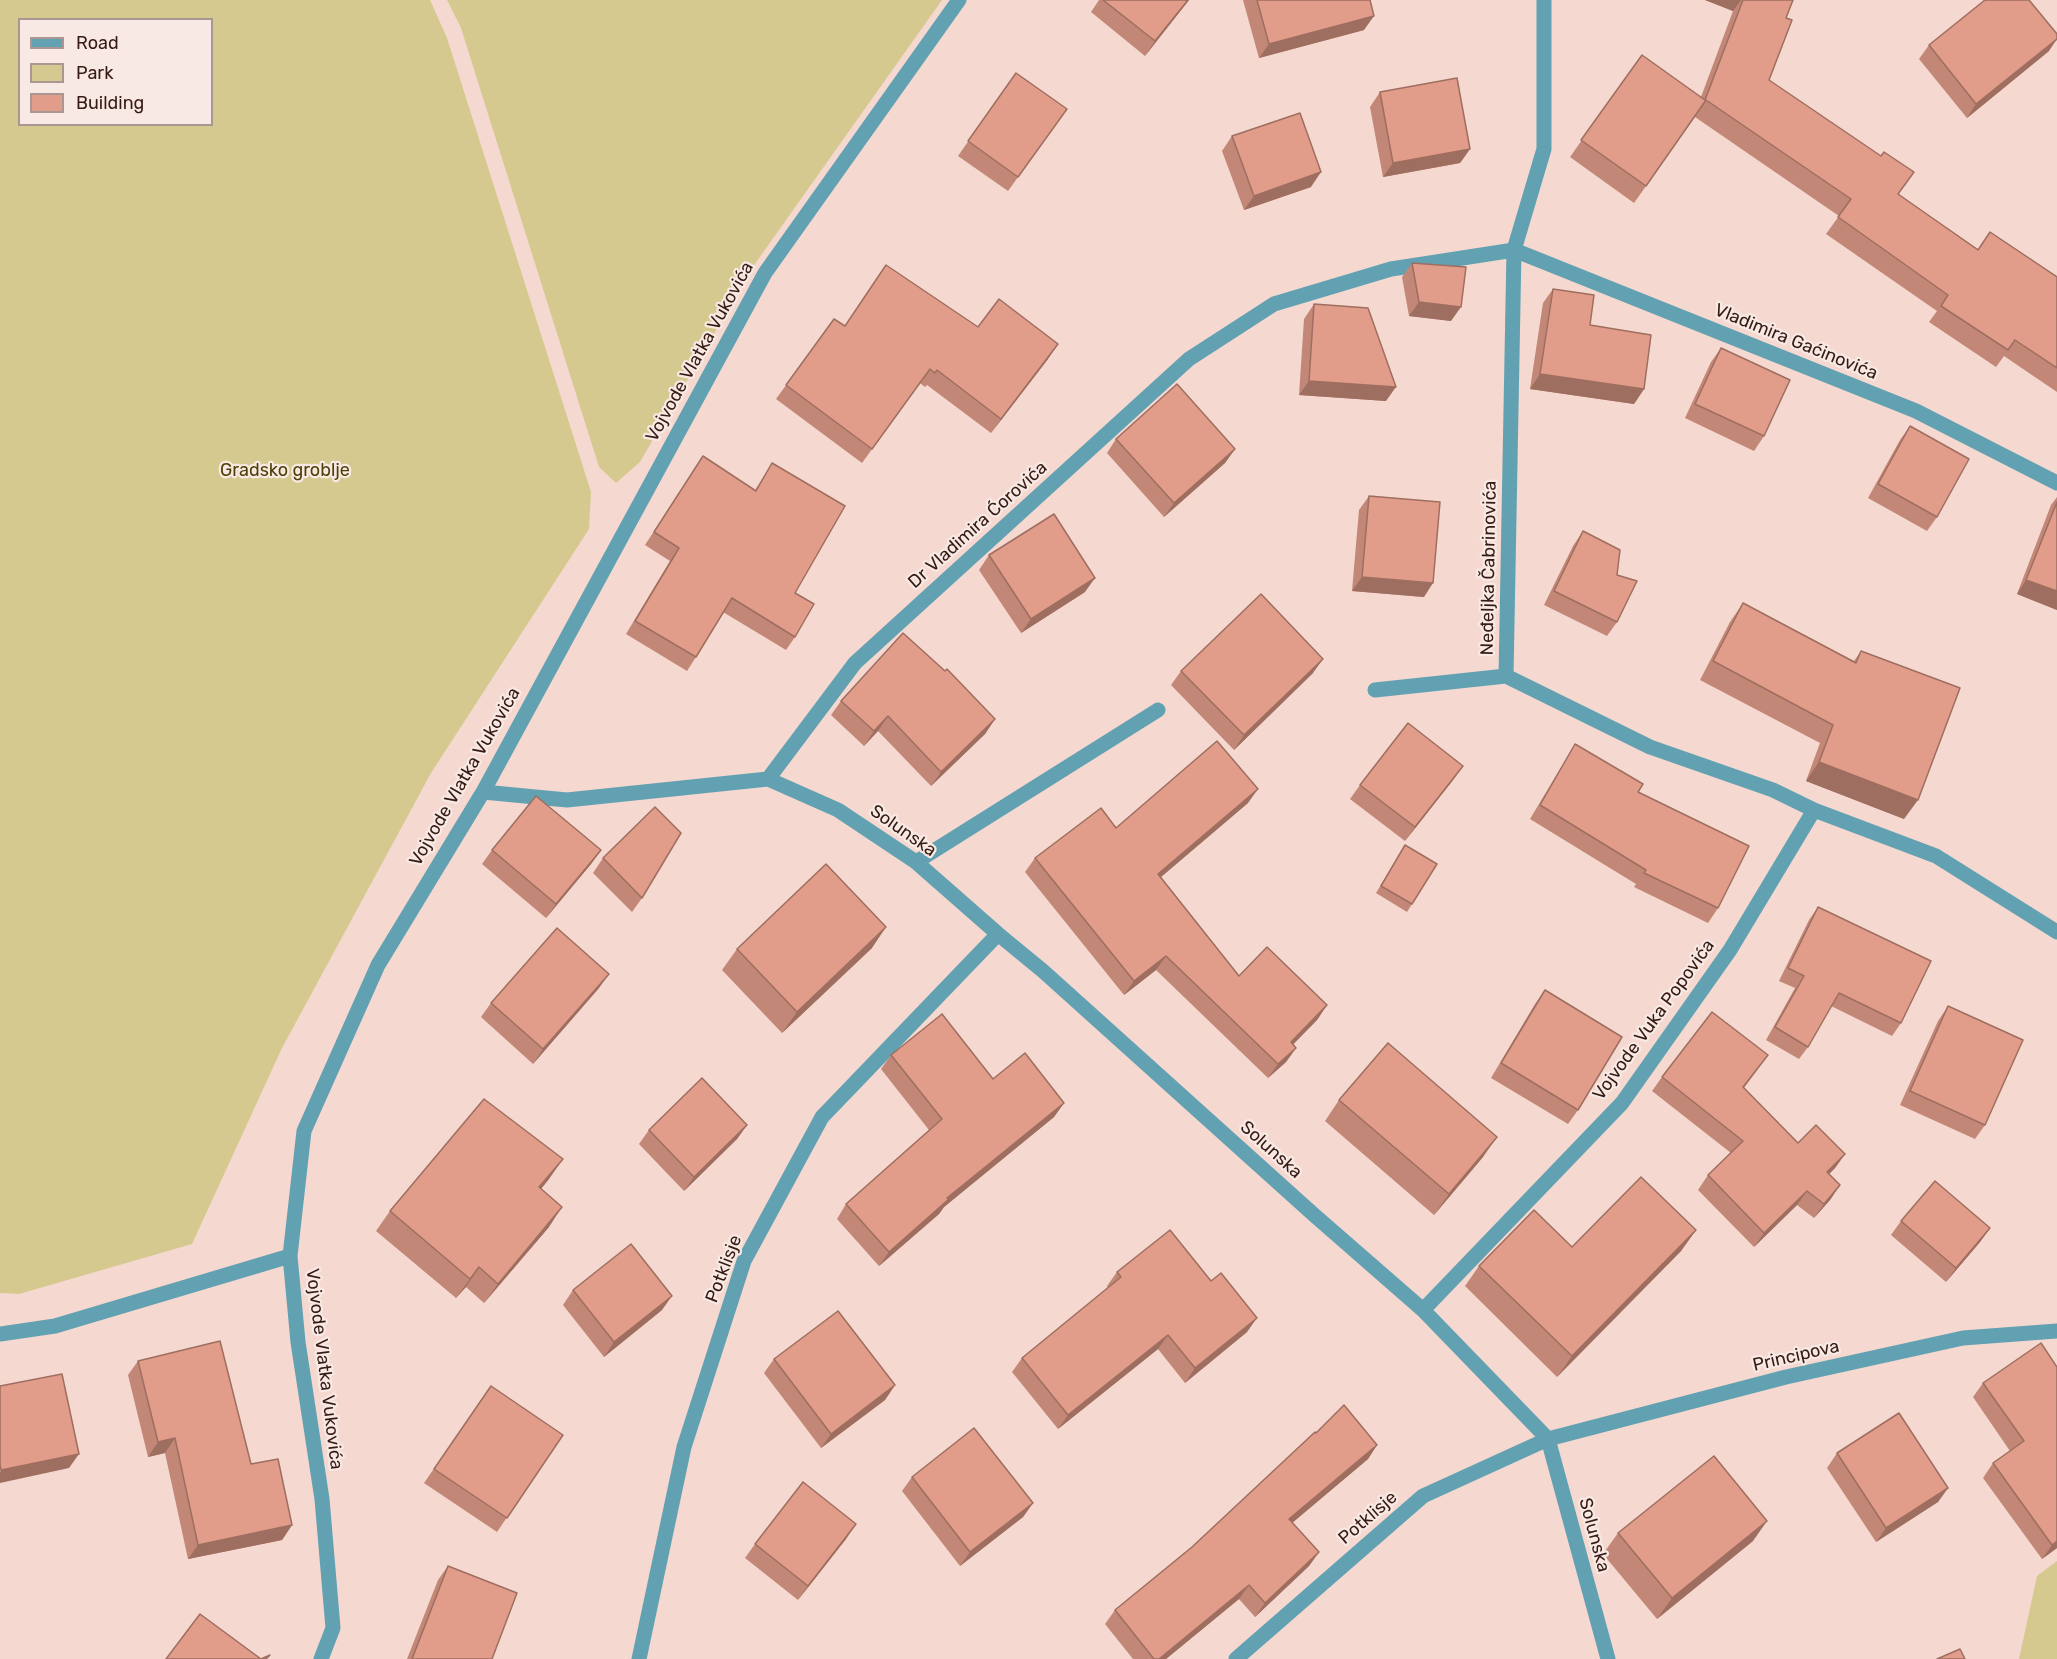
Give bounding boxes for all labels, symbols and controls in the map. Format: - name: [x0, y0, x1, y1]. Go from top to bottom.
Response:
- legend: [18, 18, 213, 126]
- text: Road: [76, 32, 119, 54]
- text: Park: [76, 62, 113, 84]
- text: Building: [76, 92, 144, 114]
- street label: Vojvode Vlatka Vukovića: [641, 258, 759, 446]
- street label: Vladimira Gaćinovića: [1711, 299, 1881, 385]
- street label: Dr Vladimira Ćorovića: [904, 457, 1052, 593]
- park label: Gradsko groblje: [220, 460, 350, 482]
- street label: Neđeljka Čabrinovića: [1477, 480, 1501, 656]
- street label: Vojvode Vlatka Vukovića: [405, 684, 525, 870]
- street label: Solunska: [866, 800, 940, 862]
- street label: Vojvode Vuka Popovića: [1589, 936, 1719, 1104]
- street label: Solunska: [1236, 1117, 1306, 1183]
- street label: Potklisje: [701, 1232, 747, 1306]
- street label: Vojvode Vlatka Vukovića: [301, 1267, 347, 1471]
- street label: Principova: [1751, 1336, 1841, 1376]
- street label: Potklisje: [1334, 1487, 1402, 1549]
- street label: Solunska: [1574, 1496, 1614, 1574]

